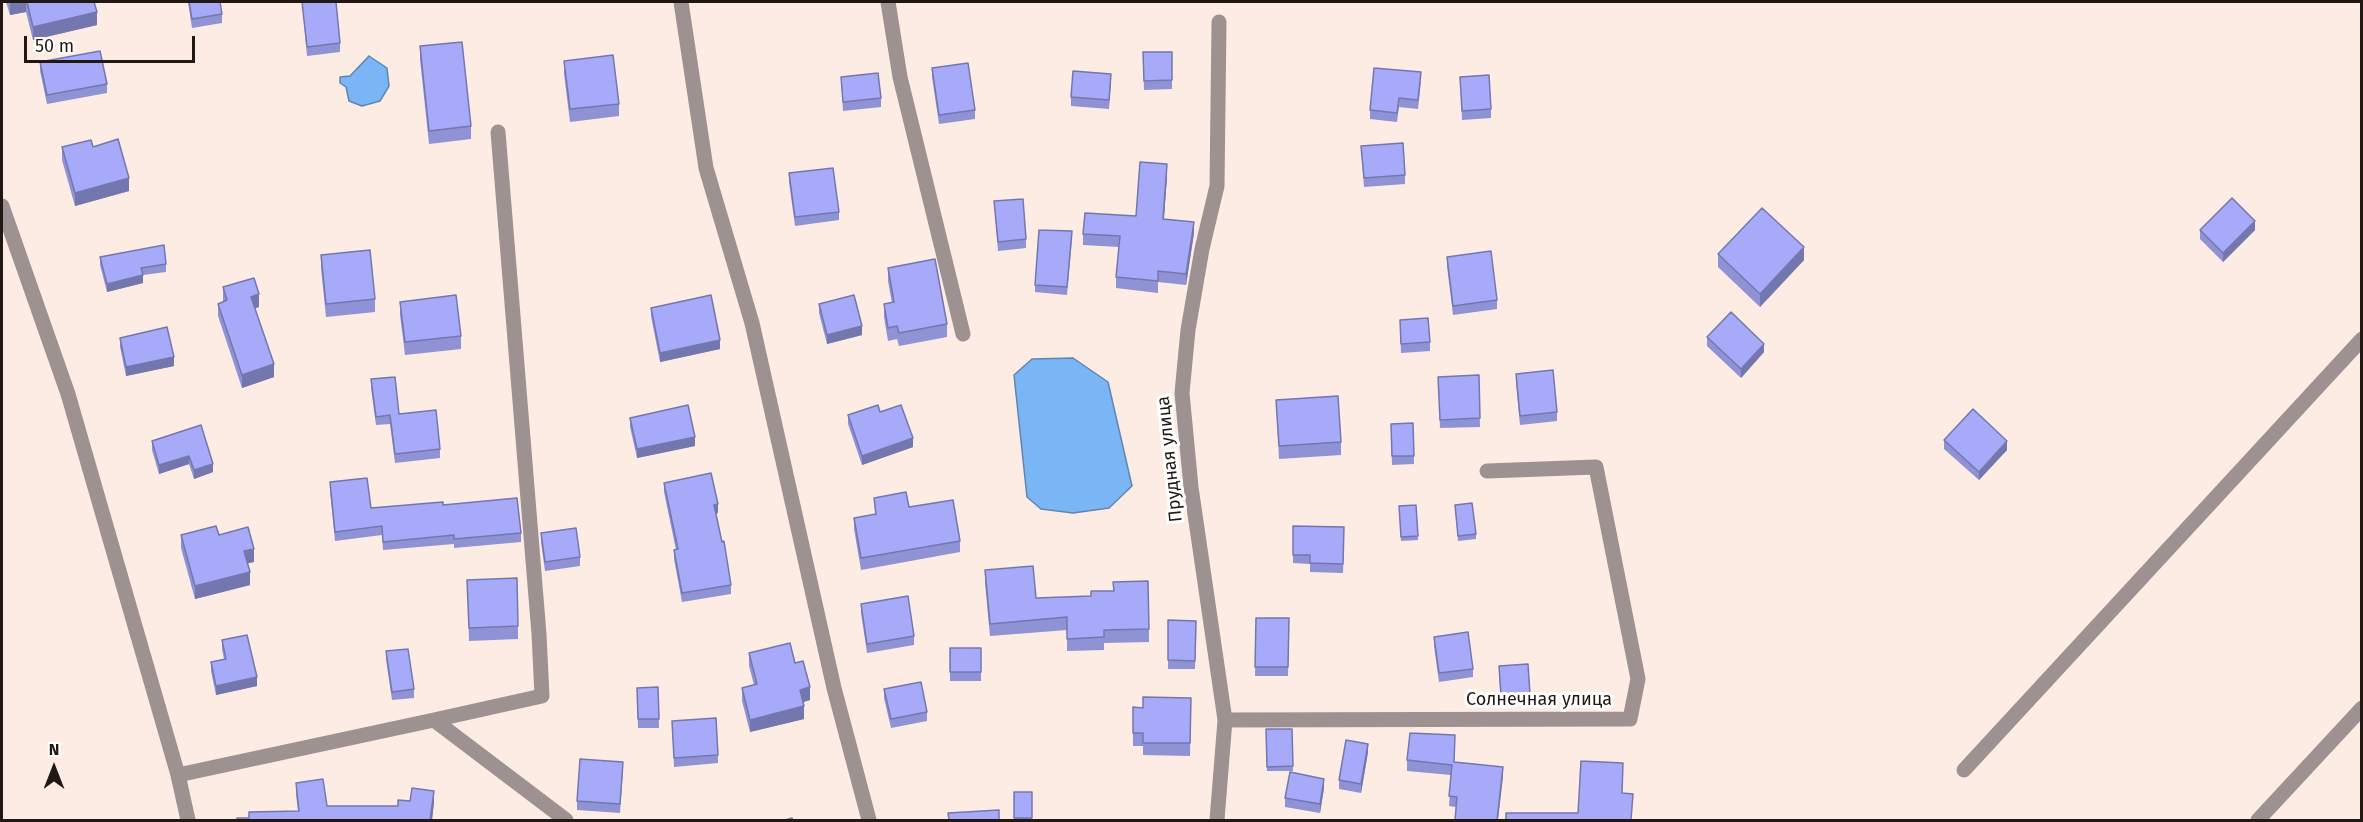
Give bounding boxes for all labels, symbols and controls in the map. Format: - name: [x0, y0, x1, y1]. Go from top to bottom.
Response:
- scale bar: [27, 24, 198, 62]
- text: 50 m: [35, 35, 74, 57]
- street label: Прудная улица: [1153, 395, 1187, 523]
- street label: Солнечная улица: [1466, 689, 1612, 711]
- north arrow: [24, 738, 84, 798]
- text: N: [49, 740, 59, 759]

